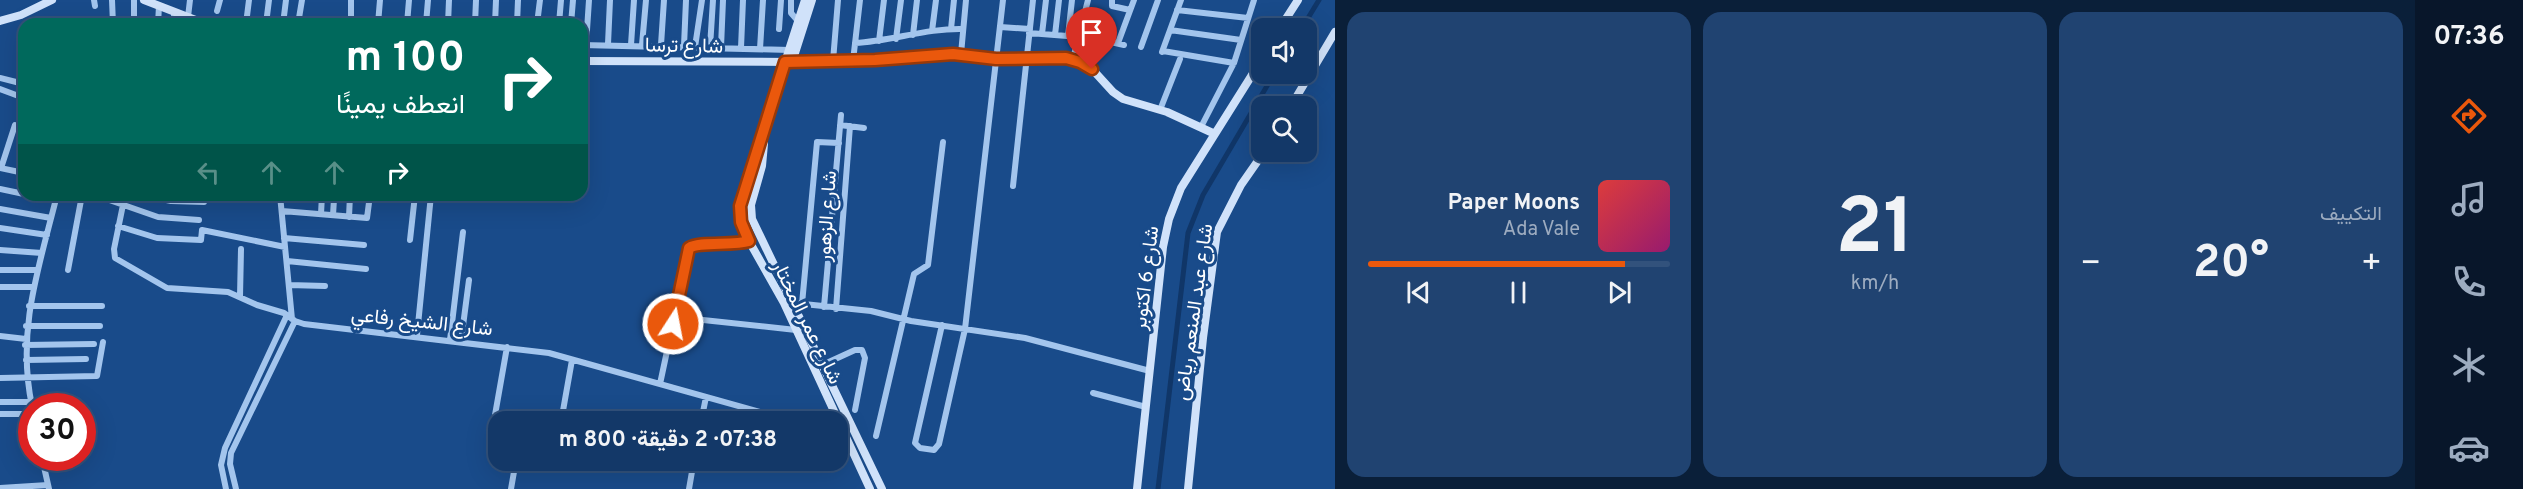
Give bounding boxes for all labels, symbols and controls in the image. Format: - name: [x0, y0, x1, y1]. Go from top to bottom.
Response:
- pin: [1066, 7, 1117, 69]
- icon: arrive: [1075, 16, 1108, 49]
- map controls: [1251, 18, 1317, 162]
- button: sound: [1251, 18, 1317, 84]
- text: 07:36: [2433, 20, 2505, 54]
- text: 100 m: [346, 33, 465, 86]
- street label: شارع ترسا: [645, 33, 723, 61]
- icon: right: [486, 42, 564, 120]
- text: انعطف يمينًا: [336, 89, 465, 123]
- icon: directions: [2448, 95, 2490, 137]
- button: search: [1251, 96, 1317, 162]
- icon: left: [192, 156, 225, 189]
- icon: ahead: [255, 156, 288, 189]
- icon: ahead: [318, 156, 351, 189]
- icon: right: [381, 156, 414, 189]
- street label: شارع الزهور: [812, 170, 844, 264]
- icon: music: [2448, 178, 2490, 220]
- text: 21: [1836, 182, 1914, 281]
- text: Paper Moons: [1448, 190, 1580, 217]
- text: التكييف: [2320, 202, 2382, 228]
- text: Ada Vale: [1503, 217, 1580, 243]
- street label: شارع عبد المنعم رياض: [1170, 222, 1220, 402]
- street label: شارع 6 اكتوبر: [1128, 225, 1166, 333]
- text: 20°: [2193, 236, 2269, 293]
- text: −: [2080, 244, 2101, 286]
- text: +: [2361, 244, 2382, 286]
- street label: شارع عمر المختار: [765, 256, 847, 389]
- icon: phone: [2448, 261, 2490, 303]
- text: km/h: [1851, 271, 1899, 297]
- icon: previous: [1402, 276, 1435, 309]
- icon: pause: [1502, 276, 1535, 309]
- icon: next: [1603, 276, 1636, 309]
- position arrow: [641, 292, 705, 356]
- street label: شارع الشيخ رفاعي: [349, 303, 494, 345]
- icon: climate: [2448, 344, 2490, 386]
- speed limit sign: 30: [18, 393, 96, 471]
- text: 07:38 · 2 دقيقة · 800 m: [559, 427, 777, 454]
- icon: car: [2448, 427, 2490, 469]

